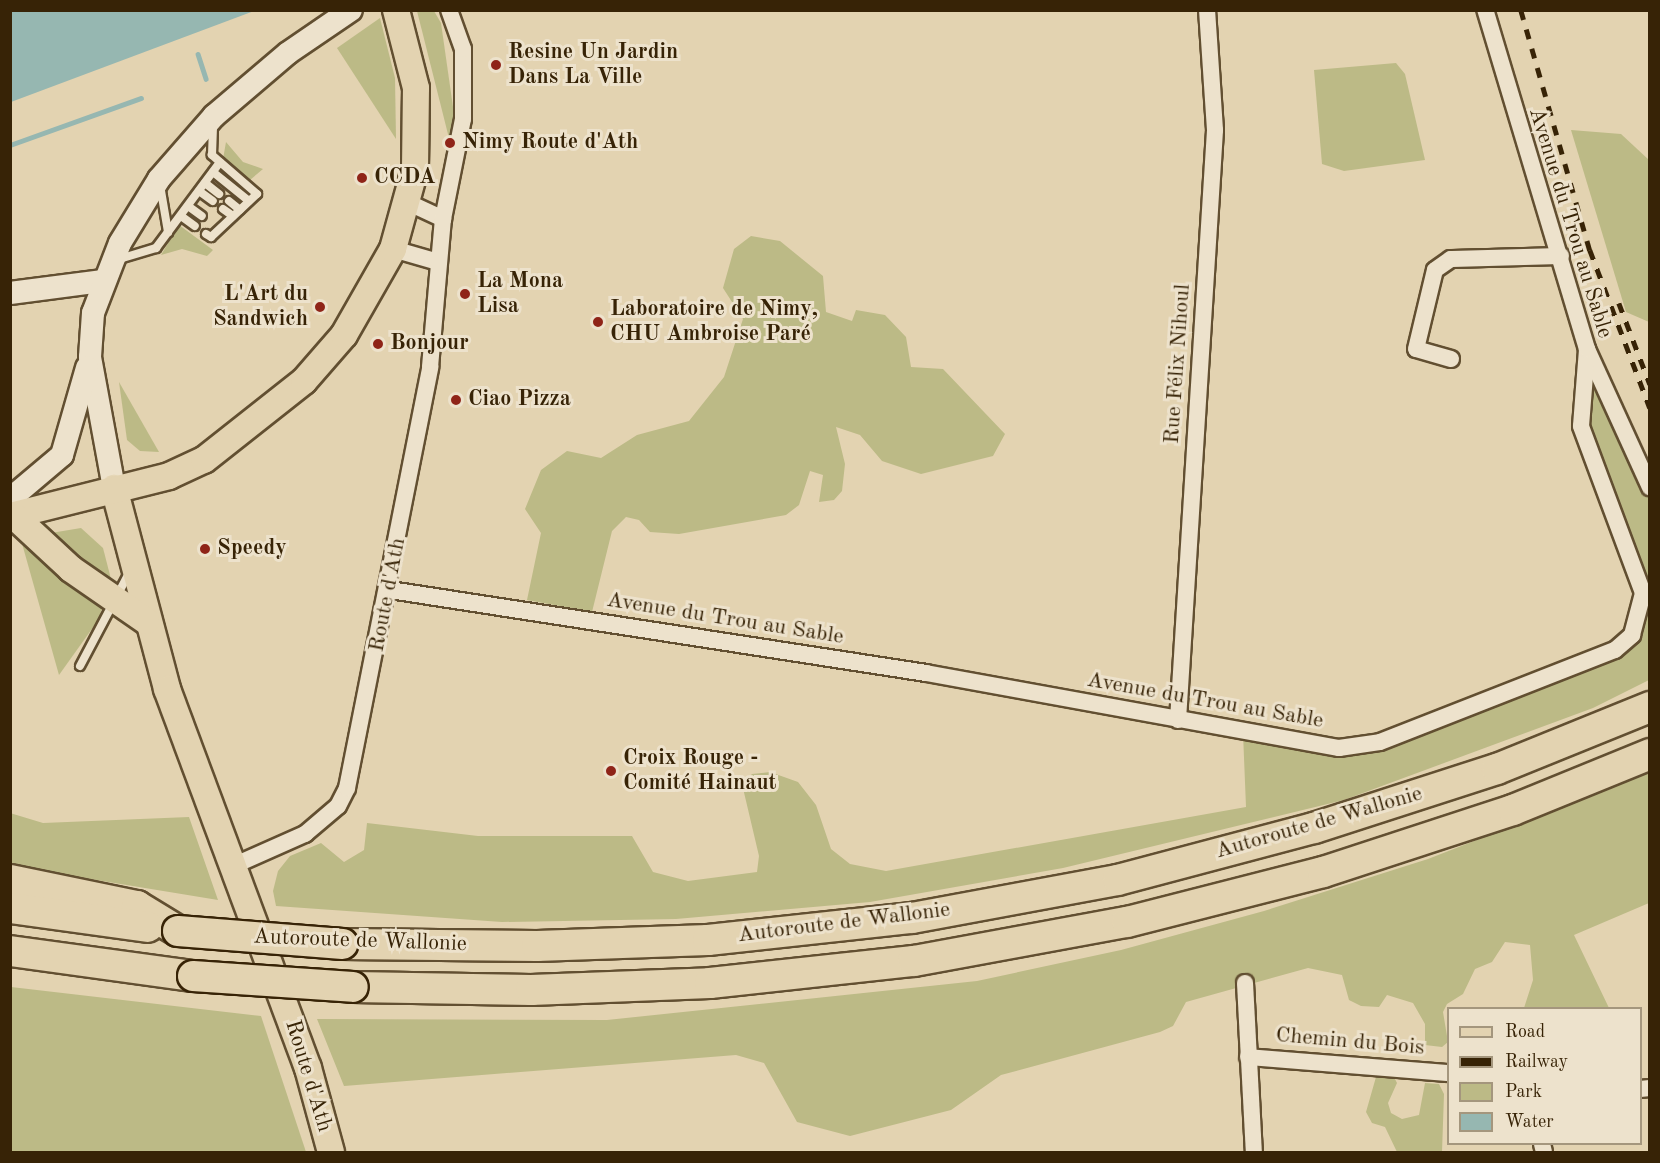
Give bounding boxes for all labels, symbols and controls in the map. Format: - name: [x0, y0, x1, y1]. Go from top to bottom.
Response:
- place label: Resine Un Jardin Dans La Ville: [508, 39, 678, 90]
- marker: Resine Un Jardin Dans La Ville: [489, 58, 503, 72]
- street label: Avenue du Trou au Sable: [1522, 105, 1618, 341]
- place label: Nimy Route d'Ath: [462, 130, 638, 156]
- marker: Nimy Route d'Ath: [443, 136, 457, 150]
- place label: CCDA: [374, 165, 436, 191]
- marker: CCDA: [355, 171, 369, 185]
- place label: La Mona Lisa: [477, 268, 563, 320]
- place label: L'Art du Sandwich: [213, 281, 308, 332]
- street label: Rue Félix Nihoul: [1159, 283, 1197, 445]
- marker: La Mona Lisa: [458, 287, 472, 301]
- place label: Laboratoire de Nimy, CHU Ambroise Paré: [610, 296, 818, 348]
- marker: L'Art du Sandwich: [313, 300, 327, 314]
- marker: Laboratoire de Nimy, CHU Ambroise Paré: [591, 315, 605, 329]
- place label: Bonjour: [390, 331, 469, 357]
- marker: Bonjour: [371, 337, 385, 351]
- place label: Ciao Pizza: [468, 387, 571, 413]
- marker: Ciao Pizza: [449, 393, 463, 407]
- place label: Speedy: [217, 536, 287, 562]
- street label: Route d'Ath: [364, 536, 412, 654]
- marker: Speedy: [198, 542, 212, 556]
- street label: Avenue du Trou au Sable: [605, 587, 845, 651]
- street label: Avenue du Trou au Sable: [1085, 667, 1325, 735]
- place label: Croix Rouge - Comité Hainaut: [623, 745, 777, 796]
- marker: Croix Rouge - Comité Hainaut: [604, 764, 618, 778]
- street label: Autoroute de Wallonie: [1213, 781, 1425, 865]
- street label: Autoroute de Wallonie: [736, 897, 952, 949]
- street label: Autoroute de Wallonie: [253, 924, 467, 958]
- legend: [1447, 1007, 1642, 1145]
- street label: Route d'Ath: [278, 1017, 338, 1135]
- street label: Chemin du Bois: [1275, 1022, 1425, 1062]
- text: Road: [1505, 1023, 1545, 1041]
- text: Railway: [1505, 1053, 1568, 1071]
- text: Park: [1505, 1083, 1542, 1101]
- text: Water: [1505, 1113, 1554, 1131]

